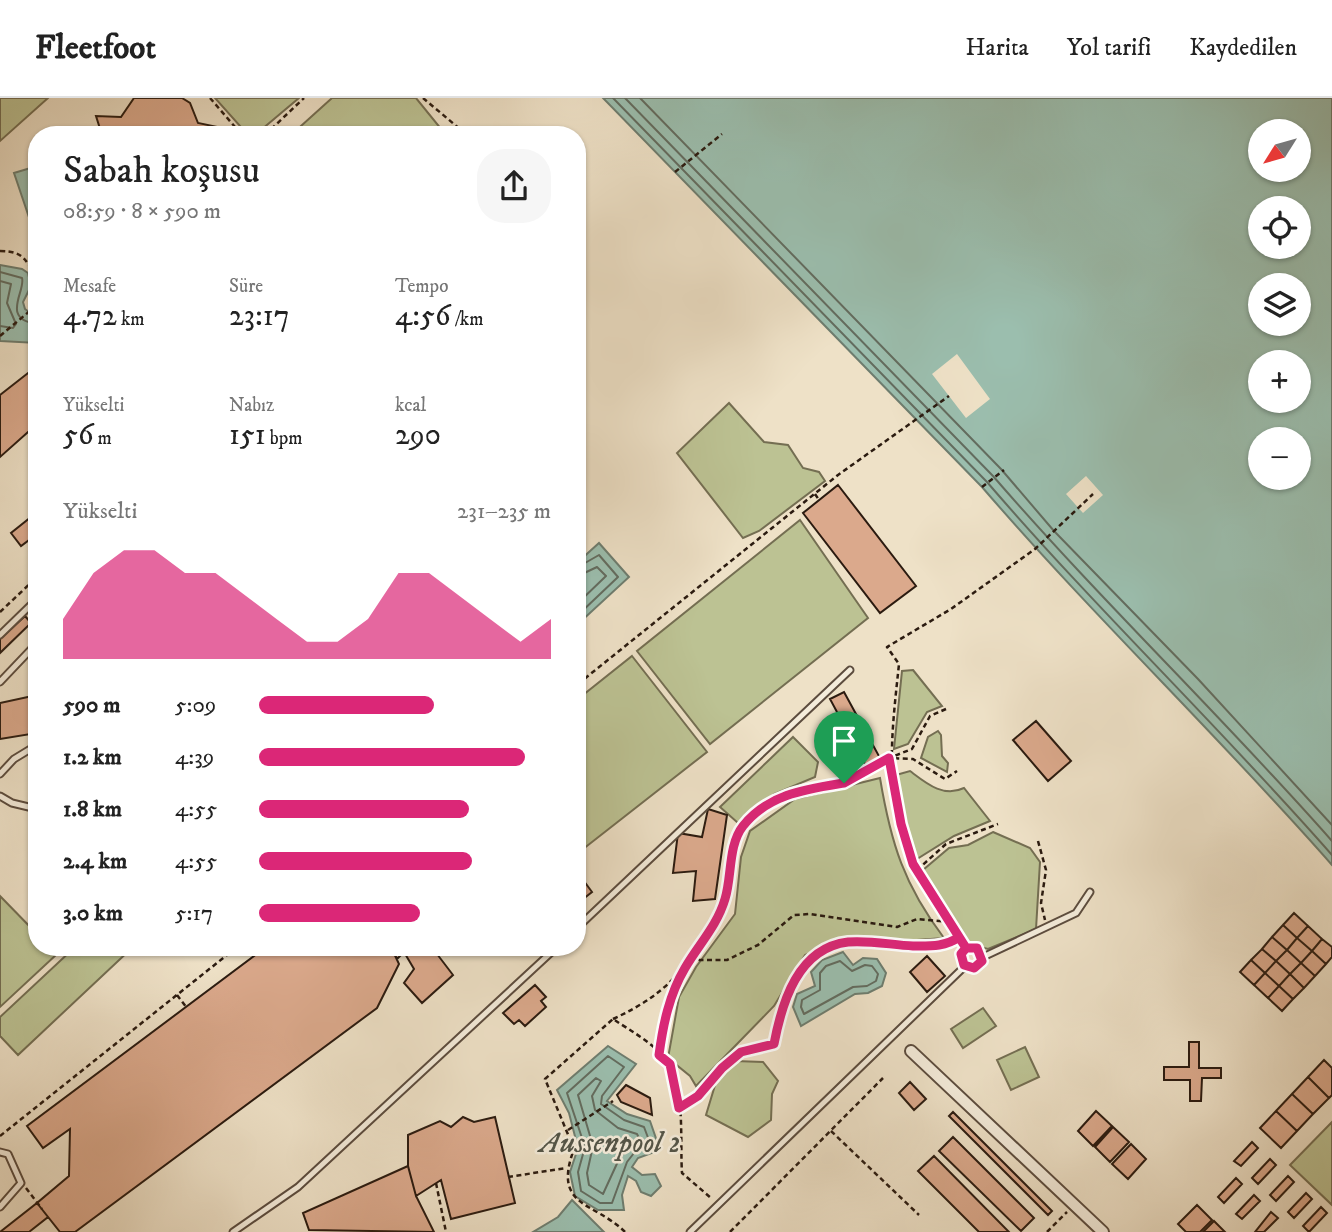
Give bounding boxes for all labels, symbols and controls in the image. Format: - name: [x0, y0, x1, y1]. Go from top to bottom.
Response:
- text: Fleetfoot: [35, 28, 156, 69]
- text: Harita: [965, 33, 1029, 63]
- text: Yol tarifi: [1067, 33, 1151, 63]
- text: Kaydedilen: [1189, 33, 1297, 63]
- north arrow: [1248, 119, 1311, 182]
- map controls: [1248, 119, 1311, 490]
- text: Sabah koşusu: [63, 147, 260, 195]
- button: share: [477, 149, 551, 223]
- button: locate: [1248, 196, 1311, 259]
- text: 08:59 · 8 × 590 m: [63, 197, 221, 226]
- button: layers: [1248, 273, 1311, 336]
- text: Mesafe: [63, 275, 116, 298]
- text: Süre: [229, 275, 263, 298]
- text: Tempo: [395, 275, 448, 298]
- text: 4.72: [63, 298, 117, 335]
- text: 23:17: [229, 298, 290, 335]
- text: 4:56: [395, 298, 451, 335]
- text: km: [117, 308, 145, 331]
- text: /km: [451, 308, 484, 331]
- button: +: [1248, 350, 1311, 413]
- text: Yükselti: [63, 394, 124, 417]
- text: Nabız: [229, 394, 274, 417]
- text: kcal: [395, 394, 426, 417]
- text: 56: [63, 417, 94, 454]
- text: 151: [229, 417, 266, 454]
- text: 290: [395, 417, 441, 454]
- text: m: [94, 427, 112, 450]
- text: bpm: [266, 427, 303, 450]
- button: −: [1248, 427, 1311, 490]
- text: Yükselti: [63, 497, 137, 526]
- text: 231–235 m: [457, 497, 551, 526]
- text: 590 m: [63, 691, 121, 720]
- text: 5:09: [175, 691, 216, 720]
- pin: [814, 711, 874, 783]
- icon: arrive: [825, 722, 863, 760]
- text: 1.2 km: [63, 743, 122, 772]
- text: 4:39: [175, 743, 214, 772]
- text: 1.8 km: [63, 795, 122, 824]
- text: 4:55: [175, 795, 217, 824]
- text: 2.4 km: [63, 847, 127, 876]
- text: 4:55: [175, 847, 217, 876]
- text: 3.0 km: [63, 899, 123, 928]
- text: 5:17: [175, 899, 213, 928]
- water label: Aussenpool 2: [537, 1125, 680, 1162]

